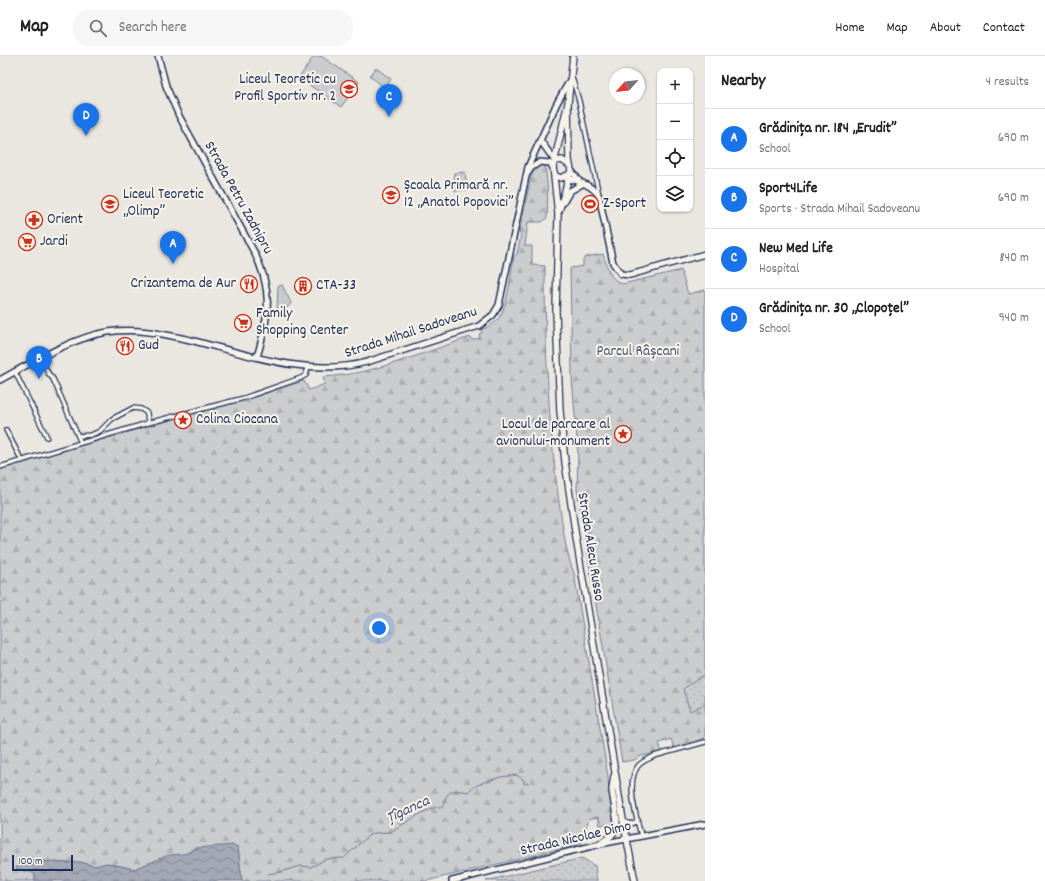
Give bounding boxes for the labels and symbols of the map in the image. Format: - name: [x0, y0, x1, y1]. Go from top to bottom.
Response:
- north arrow: [609, 68, 645, 104]
- place label: Liceul Teoretic cu Profil Sportiv nr. 2: [234, 69, 336, 108]
- school or university icon: Liceul Teoretic cu Profil Sportiv nr. 2: [339, 79, 359, 99]
- pin: C: [376, 84, 402, 117]
- pin: D: [73, 103, 99, 136]
- street label: Strada Petru Zadnipru: [198, 138, 278, 258]
- place label: Școala Primară nr. 12 „Anatol Popovici”: [404, 175, 514, 214]
- place label: Liceul Teoretic „Olimp”: [123, 184, 204, 223]
- school or university icon: Școala Primară nr. 12 „Anatol Popovici”: [381, 185, 401, 205]
- place label: Z-Sport: [603, 193, 647, 215]
- school or university icon: Liceul Teoretic „Olimp”: [100, 194, 120, 214]
- sports icon: Z-Sport: [580, 194, 600, 214]
- place label: Orient: [47, 209, 83, 231]
- pharmacy icon: Orient: [24, 210, 44, 230]
- place label: Jardi: [40, 231, 68, 253]
- pin: A: [160, 231, 186, 264]
- supermarket icon: Jardi: [17, 232, 37, 252]
- place label: Crizantema de Aur: [130, 273, 236, 295]
- restaurant icon: Crizantema de Aur: [239, 274, 259, 294]
- place label: CTA-33: [316, 275, 356, 297]
- building icon: CTA-33: [293, 276, 313, 296]
- street label: Strada Mihail Sadoveanu: [342, 301, 480, 365]
- place label: Family Shopping Center: [256, 303, 349, 342]
- supermarket icon: Family Shopping Center: [233, 313, 253, 333]
- place label: Gud: [138, 335, 159, 357]
- restaurant icon: Gud: [115, 336, 135, 356]
- park label: Parcul Râșcani: [597, 341, 680, 363]
- pin: B: [26, 346, 52, 379]
- place label: Colina Ciocana: [196, 409, 279, 431]
- place icon: Colina Ciocana: [173, 410, 193, 430]
- place label: Locul de parcare al avionului-monument: [496, 414, 610, 453]
- place icon: Locul de parcare al avionului-monument: [613, 424, 633, 444]
- street label: Strada Alecu Russo: [571, 491, 609, 603]
- your location: [369, 618, 389, 638]
- water label: Țîganca: [383, 789, 435, 830]
- street label: Strada Nicolae Dimo: [518, 815, 634, 862]
- scale bar: [12, 853, 73, 872]

